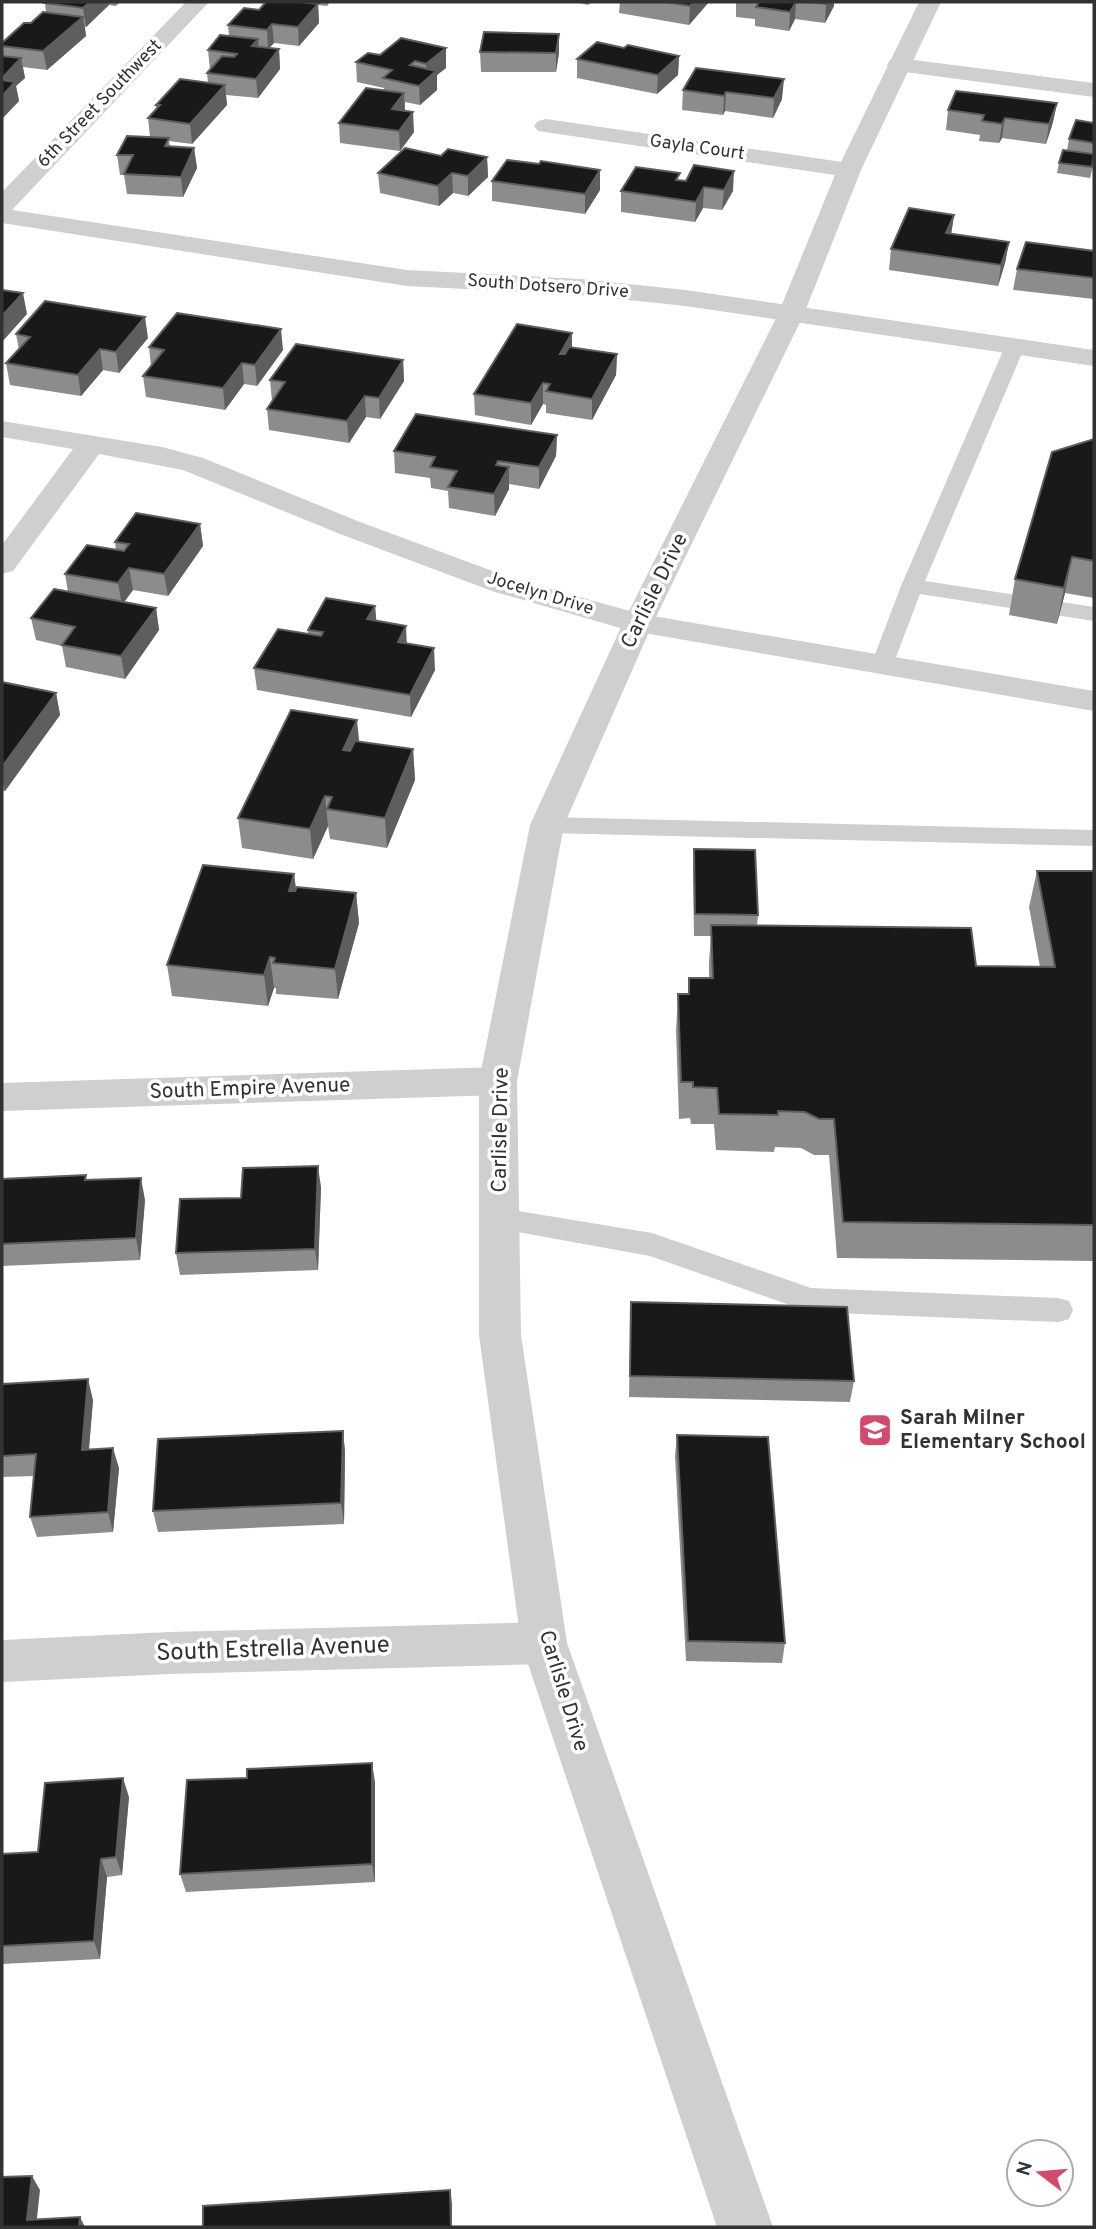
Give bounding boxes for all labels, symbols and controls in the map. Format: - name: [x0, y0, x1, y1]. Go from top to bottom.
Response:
- street label: 6th Street Southwest: [33, 35, 167, 173]
- street label: Gayla Court: [648, 130, 746, 166]
- street label: South Dotsero Drive: [467, 270, 629, 304]
- street label: Carlisle Drive: [615, 529, 695, 653]
- street label: Jocelyn Drive: [484, 567, 596, 621]
- street label: Carlisle Drive: [486, 1067, 516, 1193]
- street label: South Empire Avenue: [149, 1072, 351, 1106]
- place label: Sarah Milner Elementary School: [900, 1405, 1086, 1456]
- school or university icon: Sarah Milner Elementary School: [856, 1411, 894, 1449]
- street label: Carlisle Drive: [532, 1627, 594, 1755]
- street label: South Estrella Avenue: [156, 1631, 390, 1669]
- north arrow: [1005, 2138, 1075, 2208]
- text: N: [1012, 2159, 1039, 2179]

